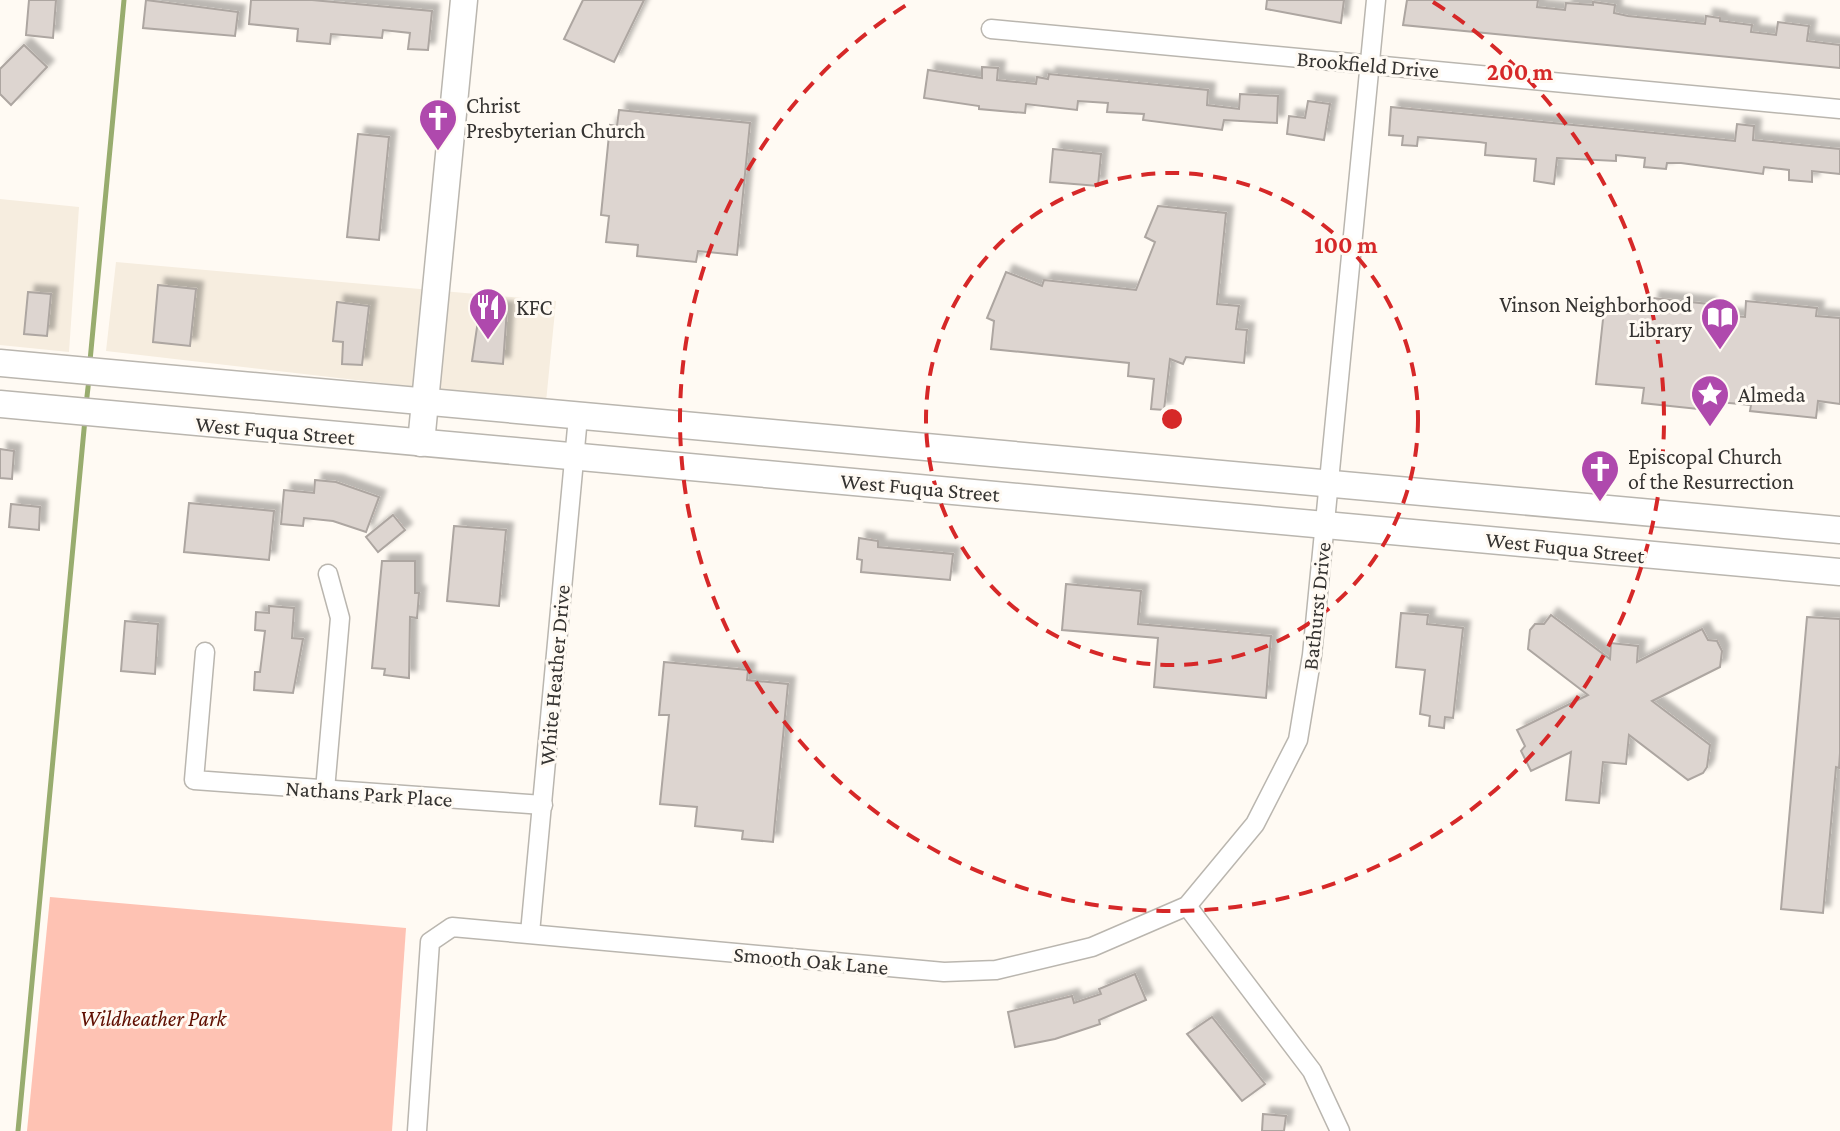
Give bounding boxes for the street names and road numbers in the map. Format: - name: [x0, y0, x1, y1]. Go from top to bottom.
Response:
- street label: Brookfield Drive: [1296, 46, 1440, 83]
- street label: West Fuqua Street: [194, 411, 356, 450]
- street label: West Fuqua Street: [839, 468, 1001, 507]
- street label: West Fuqua Street: [1484, 527, 1646, 568]
- street label: Bathurst Drive: [1297, 541, 1336, 671]
- street label: White Heather Drive: [534, 584, 575, 767]
- street label: Nathans Park Place: [285, 775, 453, 812]
- street label: Smooth Oak Lane: [733, 941, 889, 980]

